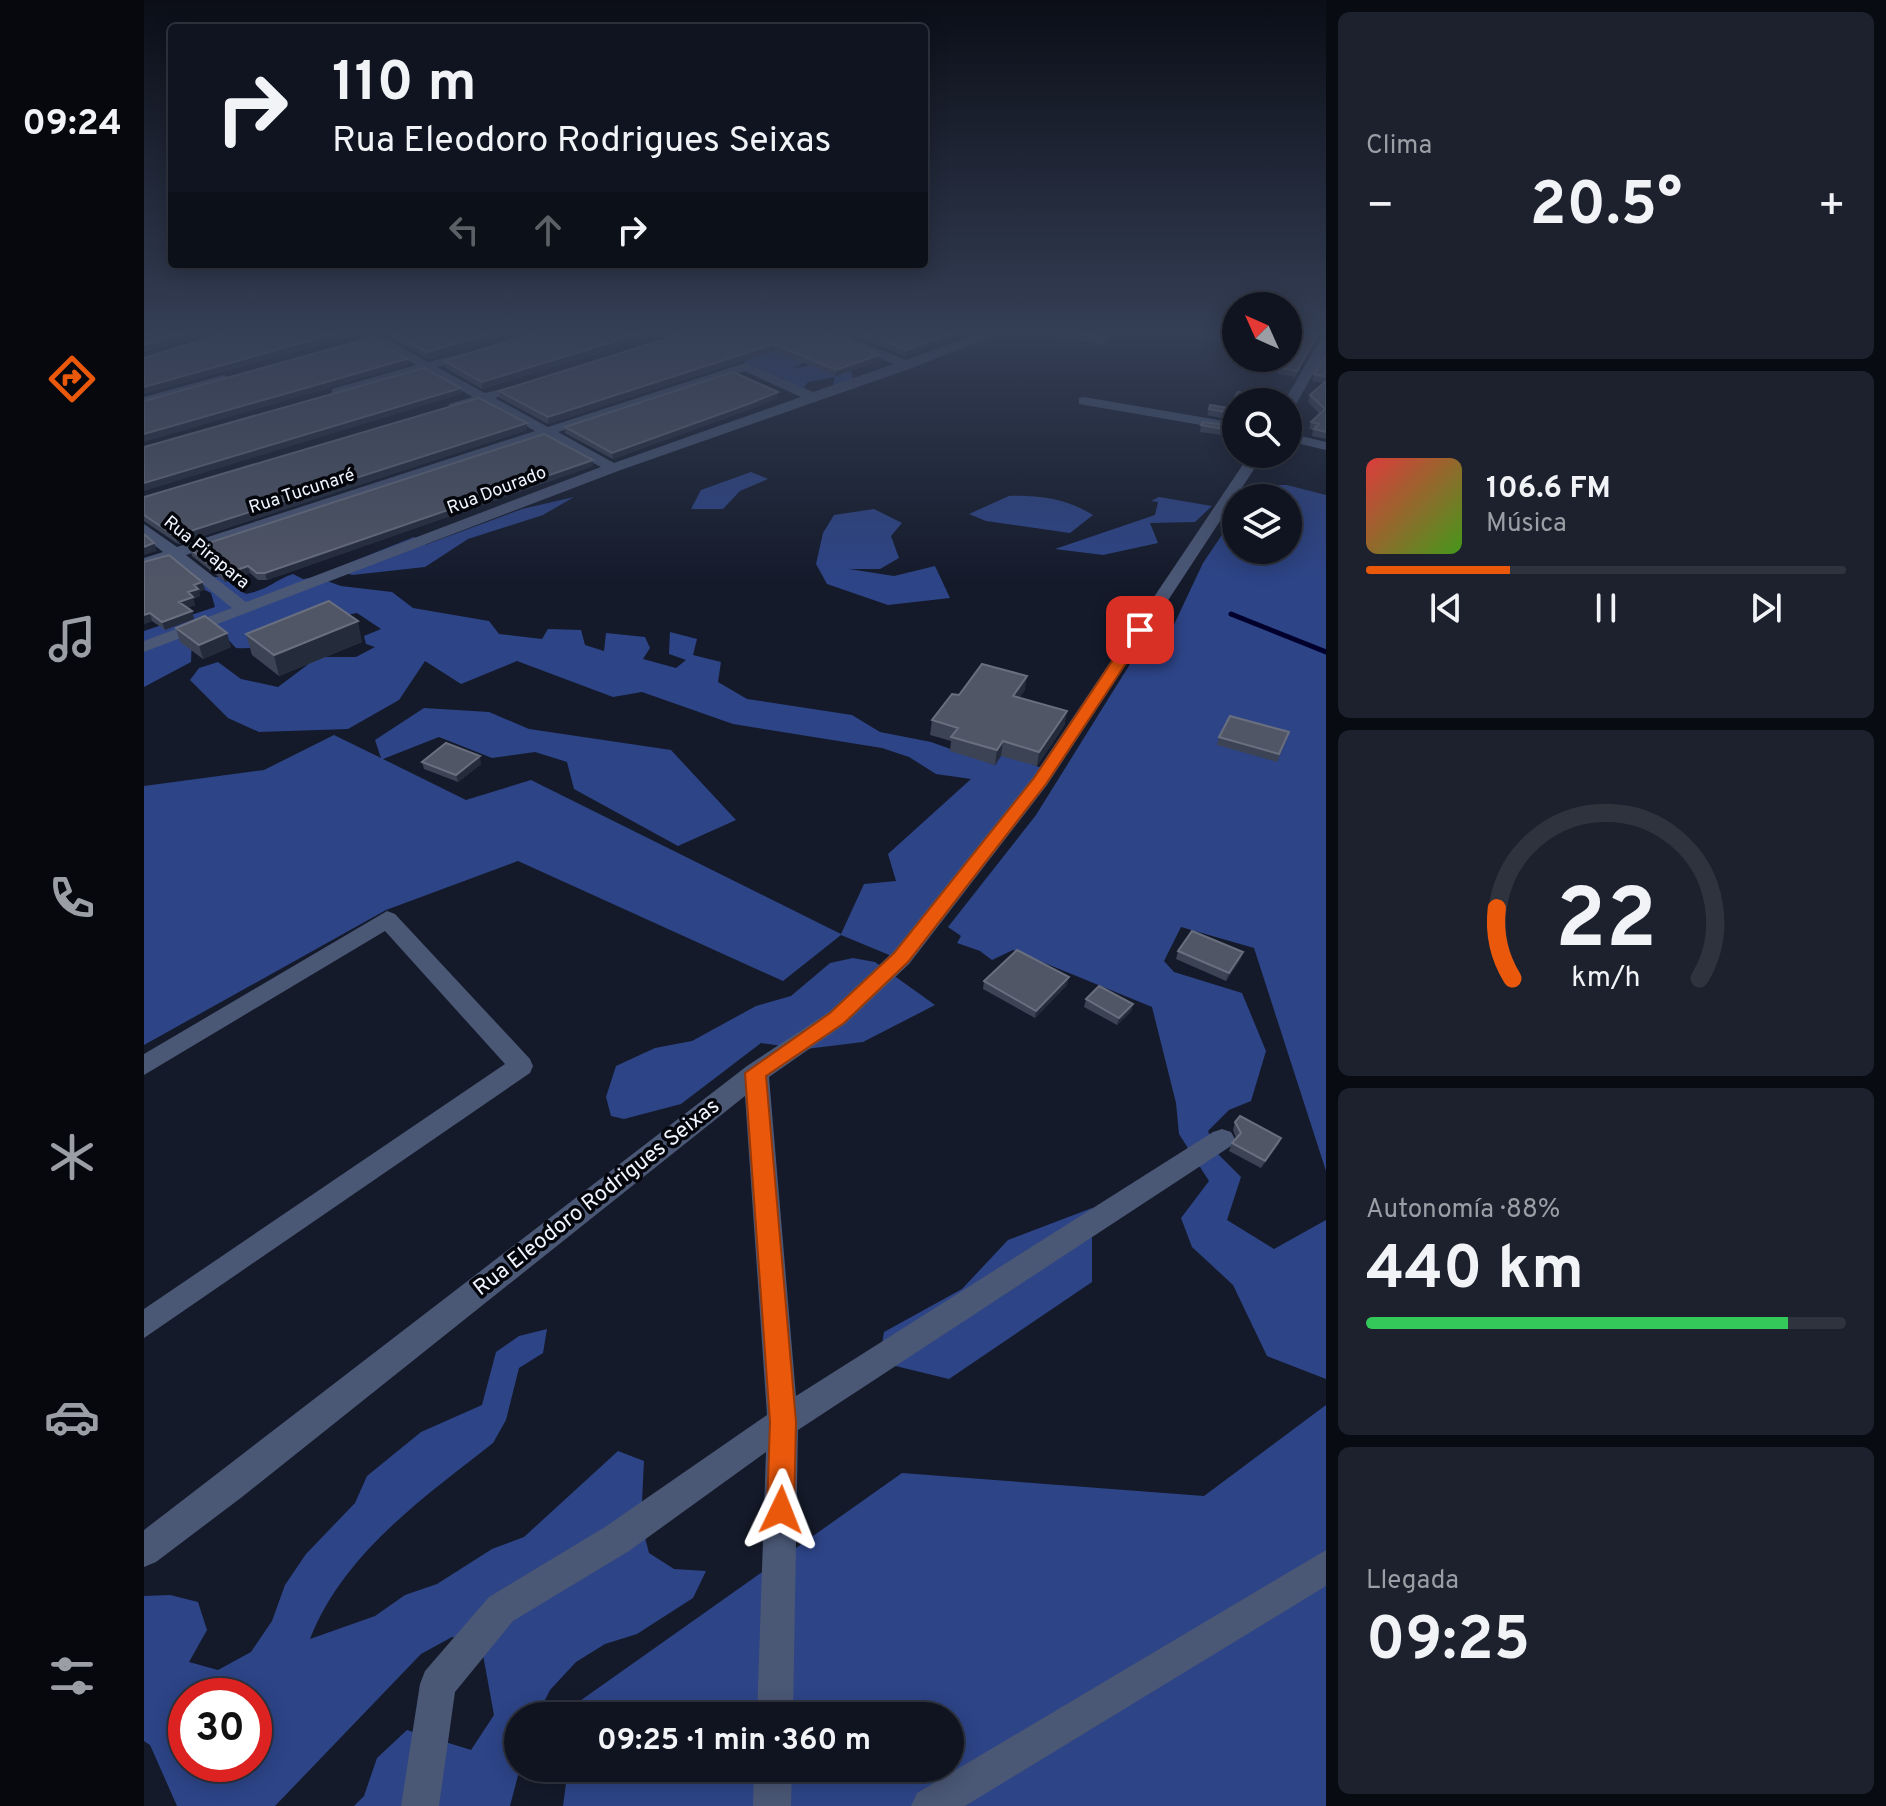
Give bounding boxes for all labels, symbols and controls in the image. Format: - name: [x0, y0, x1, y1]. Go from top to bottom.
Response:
- text: 110 m: [332, 50, 477, 120]
- icon: right: [200, 56, 304, 160]
- text: 09:24: [22, 102, 122, 148]
- text: Rua Eleodoro Rodrigues Seixas: [332, 119, 831, 165]
- text: Clima: [1366, 130, 1432, 163]
- text: 20.5°: [1530, 170, 1682, 246]
- text: −: [1366, 180, 1394, 236]
- text: +: [1818, 180, 1846, 236]
- icon: left: [442, 208, 486, 252]
- icon: ahead: [526, 208, 570, 252]
- icon: right: [610, 208, 654, 252]
- north arrow: [1222, 292, 1302, 372]
- map controls: [1222, 292, 1302, 564]
- icon: directions: [44, 351, 100, 407]
- button: search: [1222, 388, 1302, 468]
- street label: Rua Dourado: [444, 462, 550, 520]
- street label: Rua Tucunaré: [246, 464, 358, 520]
- text: 106.6 FM: [1486, 471, 1611, 508]
- button: layers: [1222, 484, 1302, 564]
- text: Música: [1486, 508, 1567, 541]
- street label: Rua Pirapara: [158, 511, 254, 595]
- icon: previous: [1424, 586, 1468, 630]
- icon: pause: [1584, 586, 1628, 630]
- icon: next: [1744, 586, 1788, 630]
- pin: [1106, 596, 1174, 664]
- icon: arrive: [1118, 608, 1162, 652]
- icon: music: [44, 611, 100, 667]
- icon: phone: [44, 870, 100, 926]
- text: 22: [1555, 872, 1657, 977]
- text: km/h: [1571, 961, 1641, 997]
- street label: Rua Eleodoro Rodrigues Seixas: [468, 1093, 726, 1303]
- icon: climate: [44, 1129, 100, 1185]
- text: Autonomía · 88%: [1366, 1194, 1560, 1227]
- text: 440 km: [1366, 1234, 1584, 1310]
- icon: car: [44, 1389, 100, 1445]
- position arrow: [739, 1468, 823, 1552]
- text: Llegada: [1366, 1565, 1459, 1598]
- text: 09:25: [1366, 1605, 1530, 1681]
- icon: filters: [44, 1648, 100, 1704]
- speed limit sign: 30: [168, 1678, 272, 1782]
- text: 09:25 · 1 min · 360 m: [597, 1723, 871, 1760]

